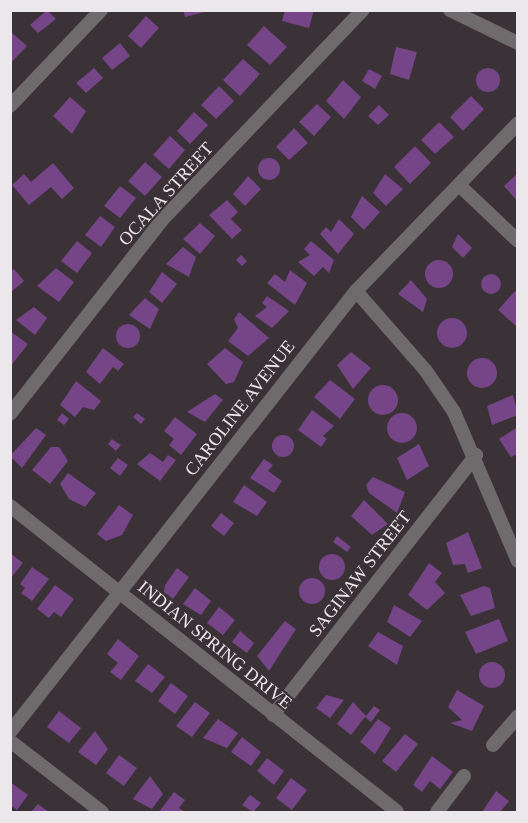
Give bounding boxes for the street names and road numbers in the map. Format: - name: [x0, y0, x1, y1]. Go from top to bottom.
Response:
- street label: OCALA STREET: [114, 138, 218, 250]
- street label: CAROLINE AVENUE: [180, 335, 300, 481]
- street label: SAGINAW STREET: [304, 507, 416, 641]
- street label: INDIAN SPRING DRIVE: [134, 576, 296, 714]

